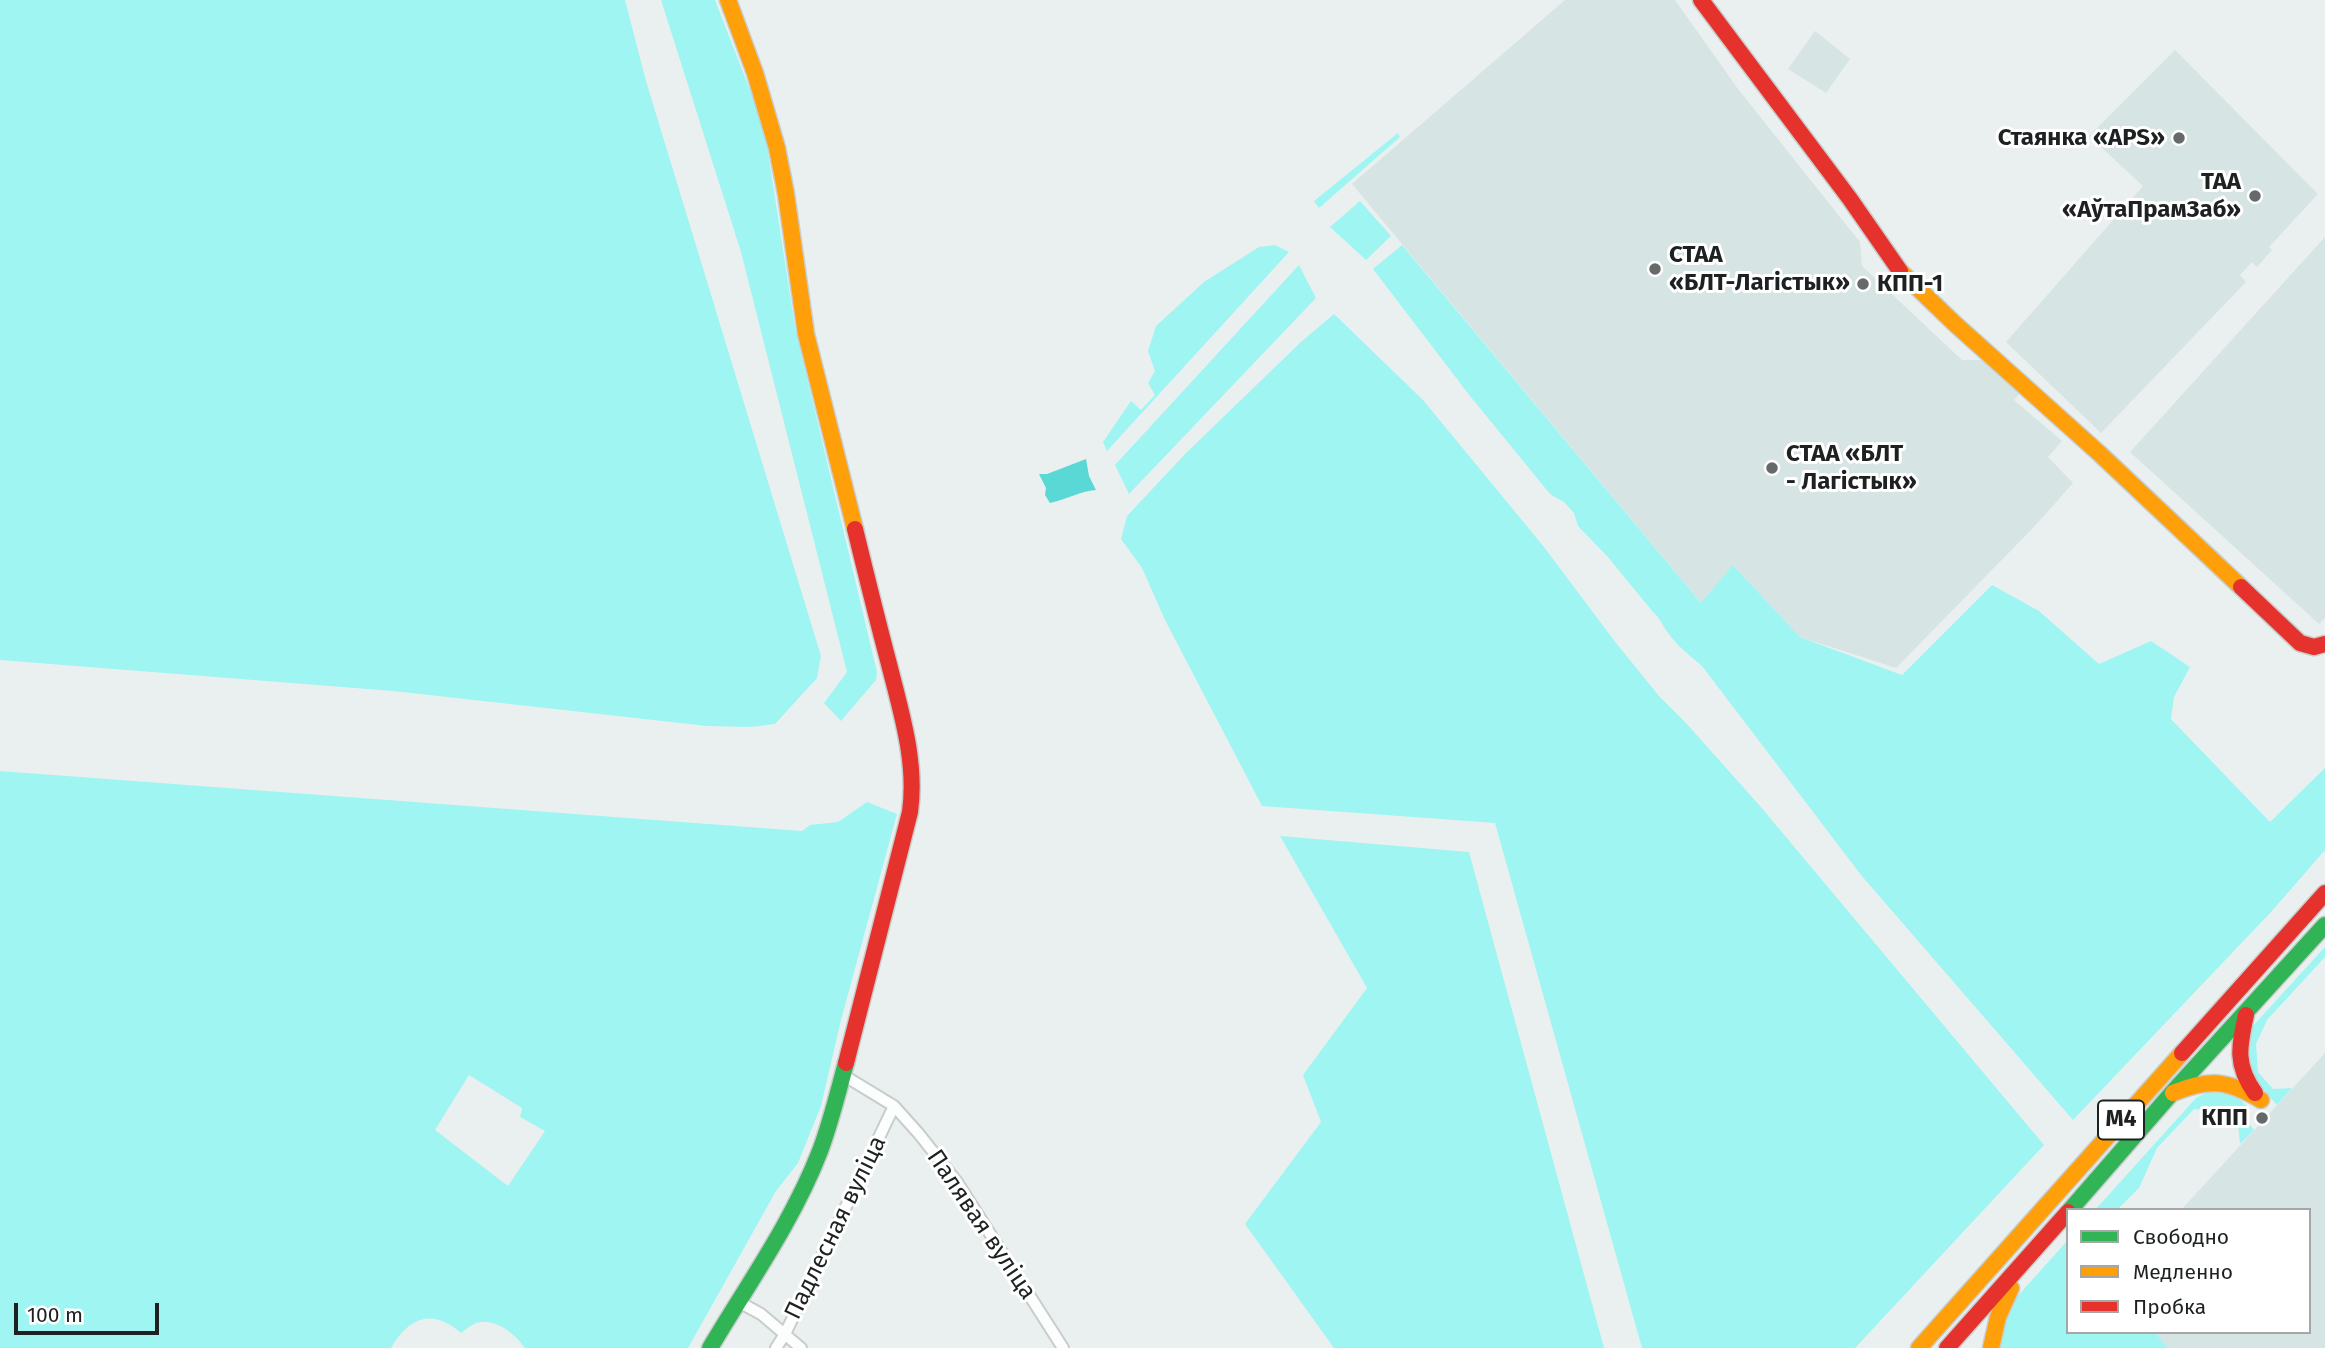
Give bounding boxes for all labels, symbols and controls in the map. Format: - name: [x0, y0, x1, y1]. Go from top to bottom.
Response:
- place label: Стаянка «APS»: [1998, 124, 2165, 152]
- marker: Стаянка «APS»: [2171, 130, 2187, 146]
- place label: ТАА «АўтаПрамЗаб»: [2062, 168, 2241, 224]
- marker: ТАА «АўтаПрамЗаб»: [2247, 188, 2263, 204]
- place label: СТАА «БЛТ-Лагістык»: [1669, 241, 1850, 297]
- marker: СТАА «БЛТ-Лагістык»: [1647, 261, 1663, 277]
- place label: КПП-1: [1877, 270, 1943, 298]
- marker: КПП-1: [1855, 276, 1871, 292]
- place label: СТАА «БЛТ - Лагістык»: [1786, 440, 1917, 496]
- marker: СТАА «БЛТ - Лагістык»: [1764, 460, 1780, 476]
- road number: М4: [2098, 1100, 2144, 1140]
- place label: КПП: [2201, 1104, 2248, 1132]
- marker: КПП: [2254, 1110, 2270, 1126]
- street label: Падлесная вуліца: [779, 1132, 893, 1324]
- street label: Палявая вуліца: [920, 1145, 1042, 1305]
- legend: [2066, 1208, 2311, 1334]
- text: Свободно: [2133, 1224, 2229, 1250]
- text: Медленно: [2133, 1259, 2233, 1285]
- scale bar: [18, 1288, 163, 1332]
- text: Пробка: [2133, 1294, 2206, 1320]
- text: 100 m: [27, 1302, 83, 1328]

